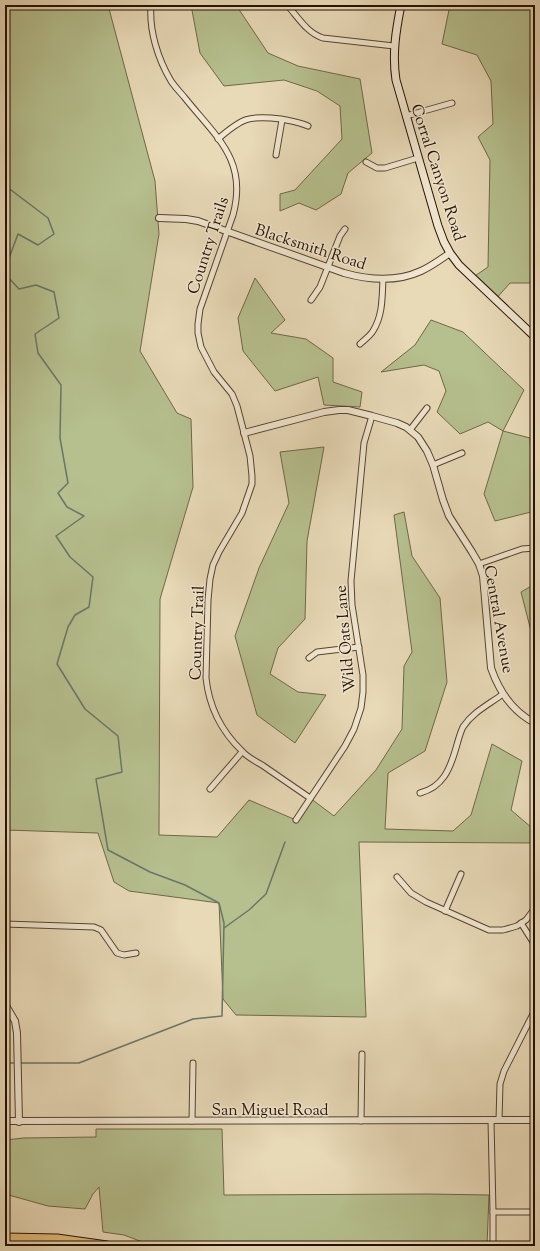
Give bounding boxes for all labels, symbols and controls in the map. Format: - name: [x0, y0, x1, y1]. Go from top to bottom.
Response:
- street label: Corral Canyon Road: [404, 101, 470, 244]
- street label: Country Trails: [183, 194, 236, 297]
- street label: Blacksmith Road: [252, 220, 369, 277]
- street label: Central Avenue: [477, 564, 518, 675]
- street label: Wild Oats Lane: [330, 584, 363, 694]
- street label: Country Trail: [185, 585, 212, 681]
- street label: San Miguel Road: [211, 1100, 329, 1123]

